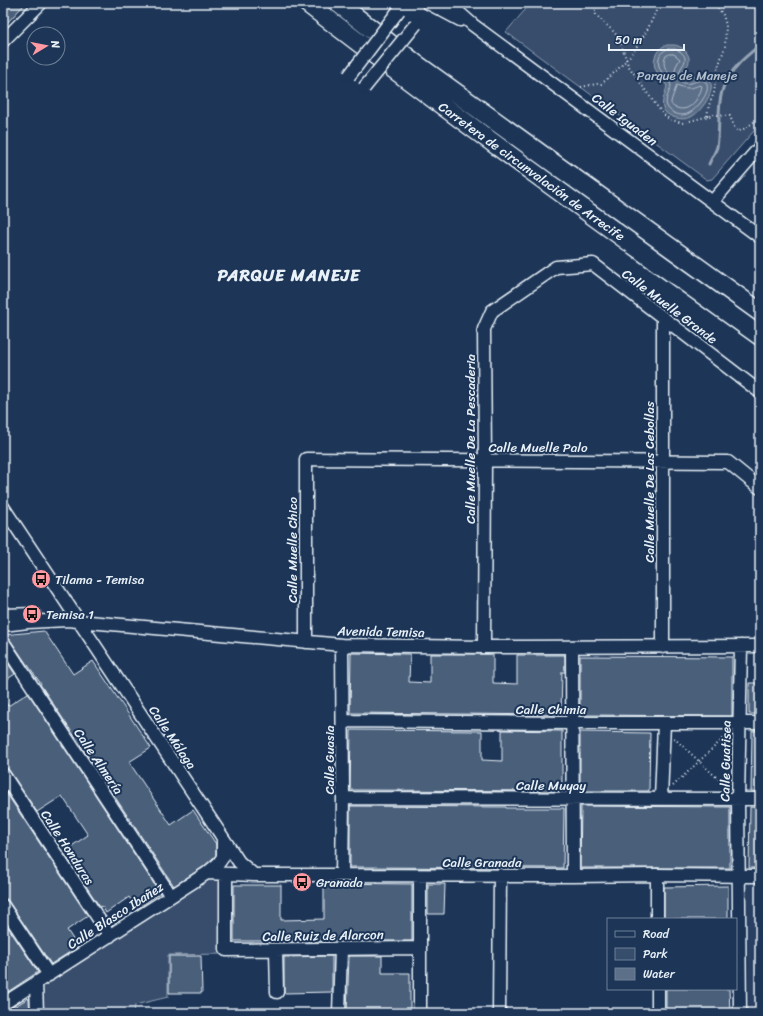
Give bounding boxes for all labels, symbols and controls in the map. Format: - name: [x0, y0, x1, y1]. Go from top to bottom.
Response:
- north arrow: [26, 26, 66, 66]
- scale bar: [609, 26, 684, 52]
- text: 50 m: [615, 29, 642, 51]
- text: N: [45, 38, 65, 50]
- park label: Parque de Maneje: [637, 64, 738, 87]
- street label: Calle Iguaden: [587, 87, 663, 152]
- street label: Carretera de circunvalación de Arrecife: [433, 96, 630, 247]
- district label: PARQUE MANEJE: [217, 260, 361, 290]
- street label: Calle Muelle Grande: [617, 263, 723, 350]
- street label: Calle Muelle De La Pescaderia: [459, 354, 482, 524]
- street label: Calle Muelle De Las Cebollas: [638, 401, 661, 563]
- street label: Calle Muelle Palo: [488, 436, 588, 459]
- street label: Calle Muelle Chico: [281, 497, 304, 603]
- bus stop icon: Tilama - Temisa: [30, 568, 52, 590]
- place label: Tilama - Temisa: [55, 568, 145, 591]
- bus stop icon: Temisa 1: [21, 603, 43, 625]
- place label: Temisa 1: [46, 603, 94, 626]
- street label: Avenida Temisa: [336, 619, 425, 644]
- street label: Calle Chimia: [516, 698, 587, 721]
- street label: Calle Málaga: [143, 701, 203, 774]
- street label: Calle Guatisea: [713, 720, 738, 802]
- street label: Calle Almería: [68, 723, 130, 800]
- street label: Calle Guasia: [318, 725, 341, 795]
- street label: Calle Muyay: [516, 774, 586, 797]
- street label: Calle Honduras: [35, 805, 101, 890]
- street label: Calle Granada: [443, 851, 522, 874]
- bus stop icon: Granada: [291, 871, 313, 893]
- place label: Granada: [316, 871, 363, 894]
- street label: Calle Blasco Ibañez: [62, 875, 169, 955]
- legend: [607, 918, 737, 990]
- street label: Calle Ruiz de Alarcon: [262, 923, 384, 948]
- text: Road: [643, 923, 670, 945]
- text: Park: [643, 943, 668, 965]
- text: Water: [643, 963, 676, 985]

